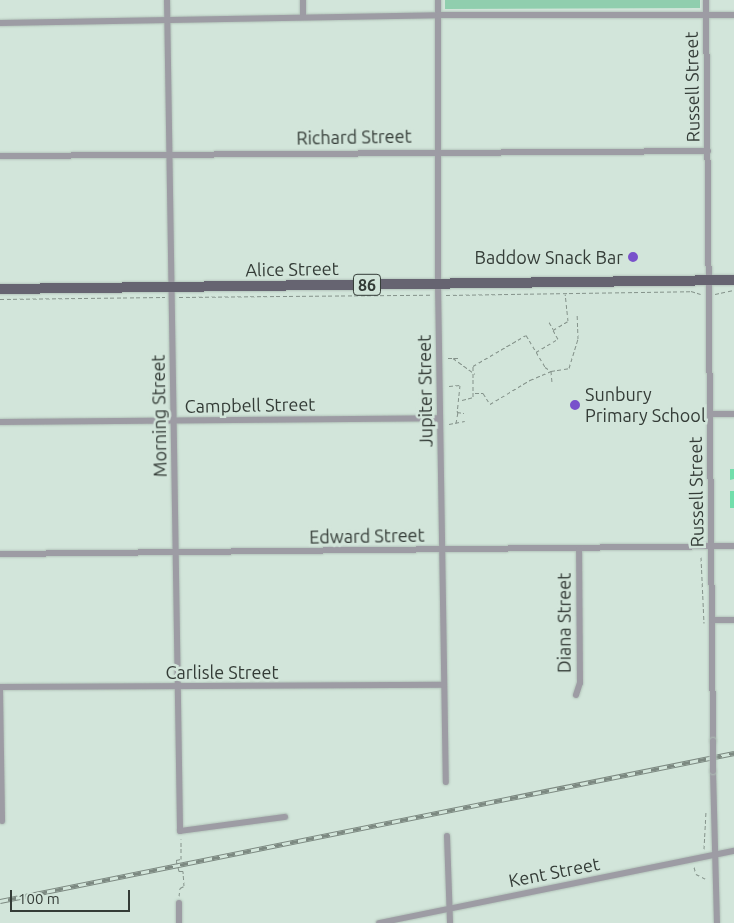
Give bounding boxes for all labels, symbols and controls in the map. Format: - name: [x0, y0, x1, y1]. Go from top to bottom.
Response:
- street label: Russell Street: [680, 31, 704, 143]
- street label: Richard Street: [296, 125, 412, 149]
- place label: Baddow Snack Bar: [475, 246, 623, 268]
- marker: Baddow Snack Bar: [627, 251, 639, 263]
- street label: Alice Street: [245, 257, 339, 281]
- road number: 86: [352, 272, 382, 298]
- street label: Jupiter Street: [413, 335, 437, 447]
- street label: Morning Street: [147, 354, 171, 478]
- place label: Sunbury Primary School: [585, 384, 706, 426]
- street label: Campbell Street: [184, 393, 316, 417]
- marker: Sunbury Primary School: [569, 399, 581, 411]
- street label: Russell Street: [684, 436, 708, 548]
- street label: Edward Street: [309, 524, 425, 548]
- street label: Diana Street: [553, 573, 575, 673]
- street label: Carlisle Street: [165, 661, 279, 683]
- street label: Kent Street: [507, 853, 601, 891]
- scale bar: [12, 880, 132, 912]
- text: 100 m: [18, 890, 60, 907]

